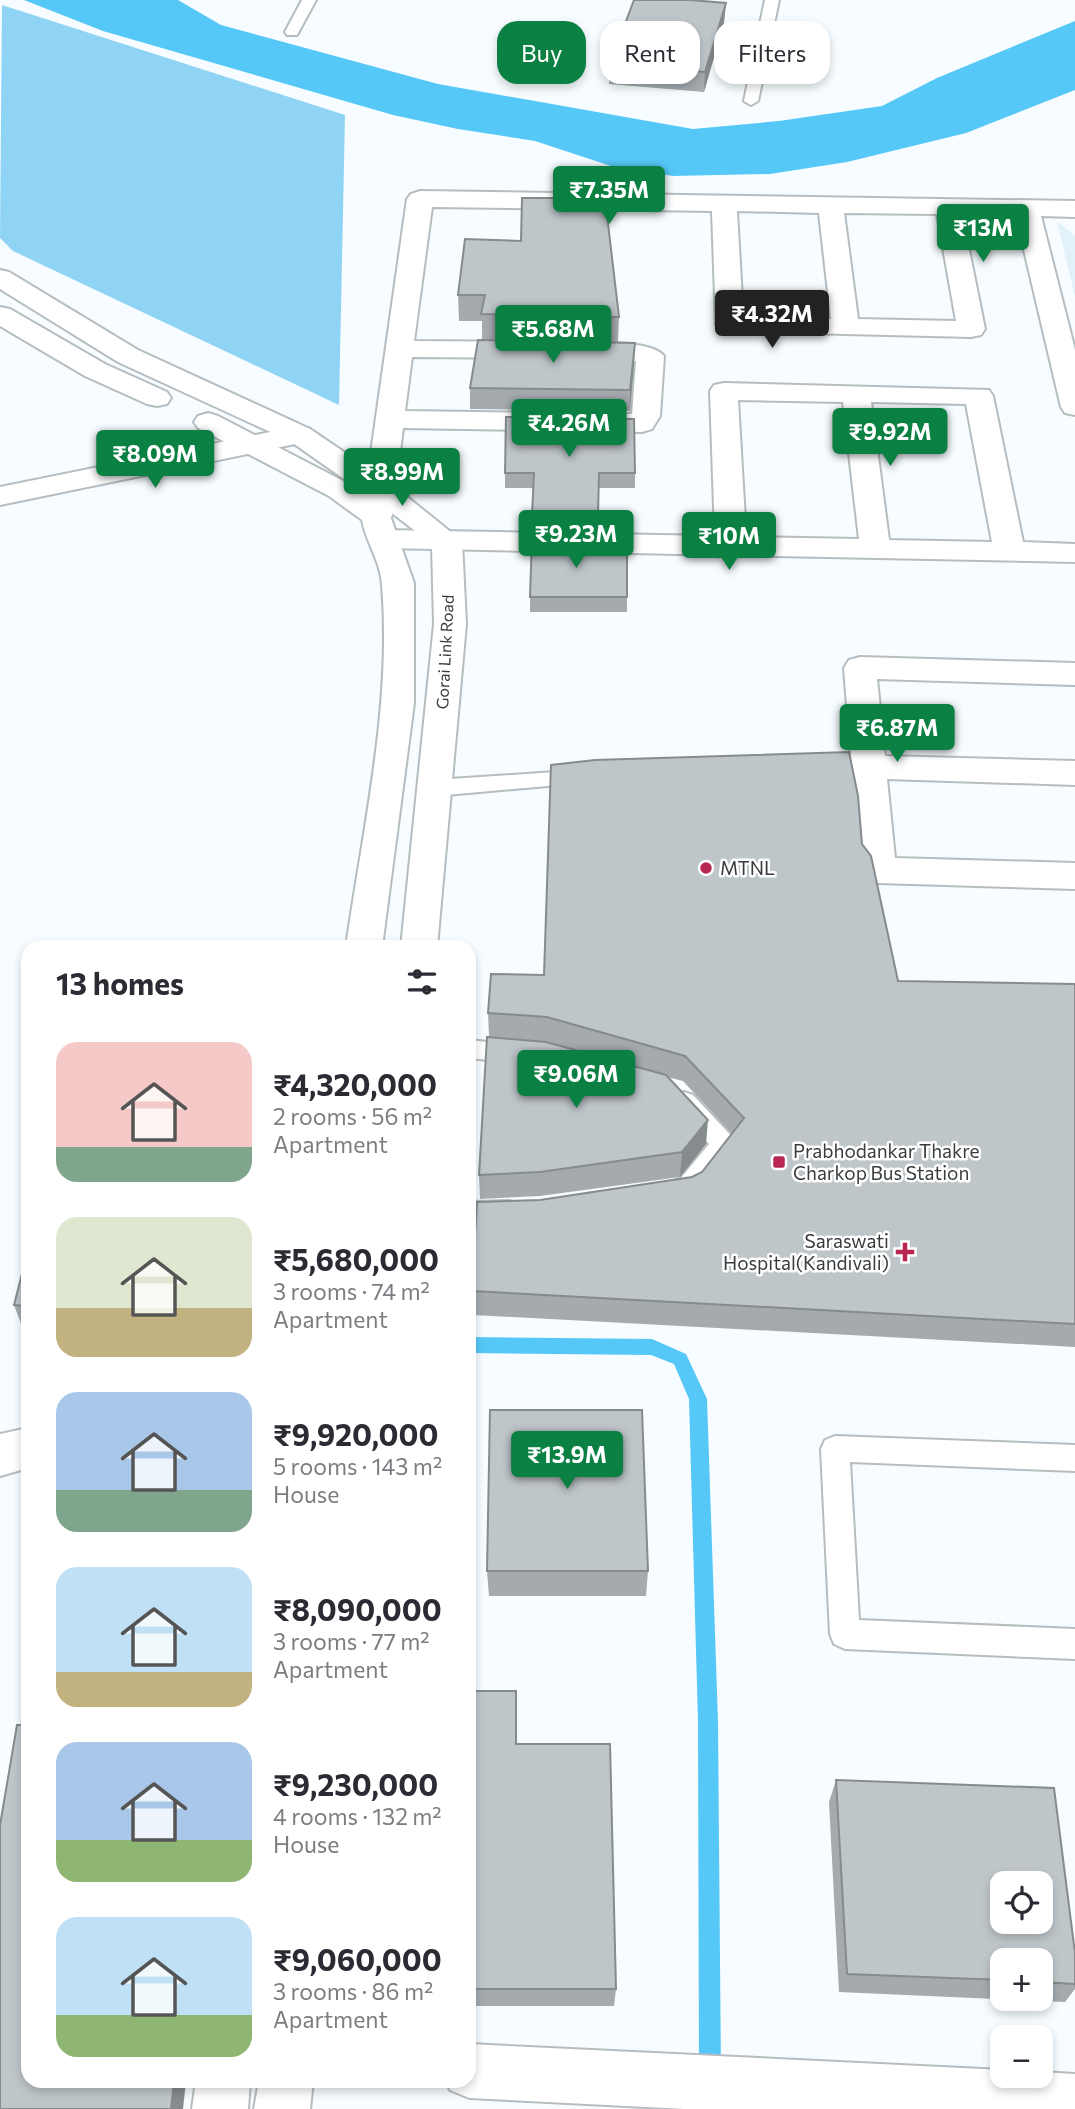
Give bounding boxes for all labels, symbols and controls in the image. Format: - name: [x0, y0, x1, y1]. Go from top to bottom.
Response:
- chip: Buy: [497, 21, 586, 84]
- chip: Rent: [600, 21, 700, 84]
- chip: Filters: [714, 21, 830, 84]
- pin: ₹7.35M: [552, 166, 666, 226]
- text: ₹7.35M: [569, 175, 649, 203]
- pin: ₹13M: [942, 204, 1024, 264]
- text: ₹13M: [953, 213, 1013, 241]
- pin: ₹4.32M: [715, 290, 829, 350]
- text: ₹4.32M: [731, 299, 813, 327]
- pin: ₹5.68M: [496, 306, 610, 365]
- text: ₹5.68M: [511, 314, 595, 342]
- pin: ₹4.26M: [512, 400, 626, 459]
- text: ₹4.26M: [528, 408, 610, 436]
- pin: ₹9.92M: [833, 408, 947, 468]
- text: ₹9.92M: [848, 417, 932, 445]
- pin: ₹8.09M: [98, 430, 212, 490]
- text: ₹8.09M: [112, 439, 198, 467]
- pin: ₹8.99M: [345, 448, 459, 508]
- text: ₹8.99M: [360, 457, 444, 485]
- pin: ₹9.23M: [519, 510, 633, 570]
- pin: ₹10M: [688, 512, 770, 572]
- text: ₹9.23M: [535, 519, 617, 547]
- text: ₹10M: [698, 521, 760, 549]
- street label: Gorai Link Road: [432, 594, 457, 710]
- pin: ₹6.87M: [840, 704, 954, 764]
- text: ₹6.87M: [856, 713, 938, 741]
- place label: MTNL: [720, 856, 775, 879]
- marker: MTNL: [698, 860, 714, 876]
- icon: filters: [403, 963, 441, 1001]
- text: 13 homes: [56, 964, 184, 1001]
- pin: ₹9.06M: [519, 1050, 633, 1110]
- text: ₹9.06M: [533, 1059, 619, 1087]
- text: ₹4,320,000: [273, 1065, 437, 1102]
- icon: home: [112, 1070, 196, 1154]
- text: 2 rooms · 56 m²: [273, 1102, 432, 1130]
- text: Apartment: [273, 1130, 388, 1158]
- place label: Prabhodankar Thakre Charkop Bus Station: [793, 1139, 980, 1184]
- marker: Prabhodankar Thakre Charkop Bus Station: [771, 1154, 787, 1170]
- place label: Saraswati Hospital(Kandivali): [723, 1229, 889, 1274]
- text: ₹5,680,000: [273, 1240, 439, 1277]
- marker: Saraswati Hospital(Kandivali): [895, 1242, 915, 1262]
- icon: home: [112, 1245, 196, 1329]
- text: 3 rooms · 74 m²: [273, 1277, 430, 1305]
- text: Apartment: [273, 1305, 388, 1333]
- text: ₹9,920,000: [273, 1415, 438, 1452]
- icon: home: [112, 1420, 196, 1504]
- pin: ₹13.9M: [510, 1432, 624, 1491]
- text: ₹13.9M: [527, 1440, 607, 1468]
- text: 5 rooms · 143 m²: [273, 1452, 442, 1480]
- text: House: [273, 1480, 339, 1508]
- text: ₹8,090,000: [273, 1590, 442, 1627]
- icon: home: [112, 1595, 196, 1679]
- text: 3 rooms · 77 m²: [273, 1627, 430, 1655]
- text: Apartment: [273, 1655, 388, 1683]
- text: ₹9,230,000: [273, 1765, 438, 1802]
- icon: home: [112, 1770, 196, 1854]
- text: 4 rooms · 132 m²: [273, 1802, 442, 1830]
- text: House: [273, 1830, 339, 1858]
- map controls: [990, 1871, 1053, 2088]
- button: locate: [990, 1871, 1053, 1934]
- text: ₹9,060,000: [273, 1940, 442, 1977]
- icon: home: [112, 1945, 196, 2029]
- button: +: [990, 1948, 1053, 2011]
- text: 3 rooms · 86 m²: [273, 1977, 433, 2005]
- text: Apartment: [273, 2005, 388, 2033]
- button: −: [990, 2025, 1053, 2088]

